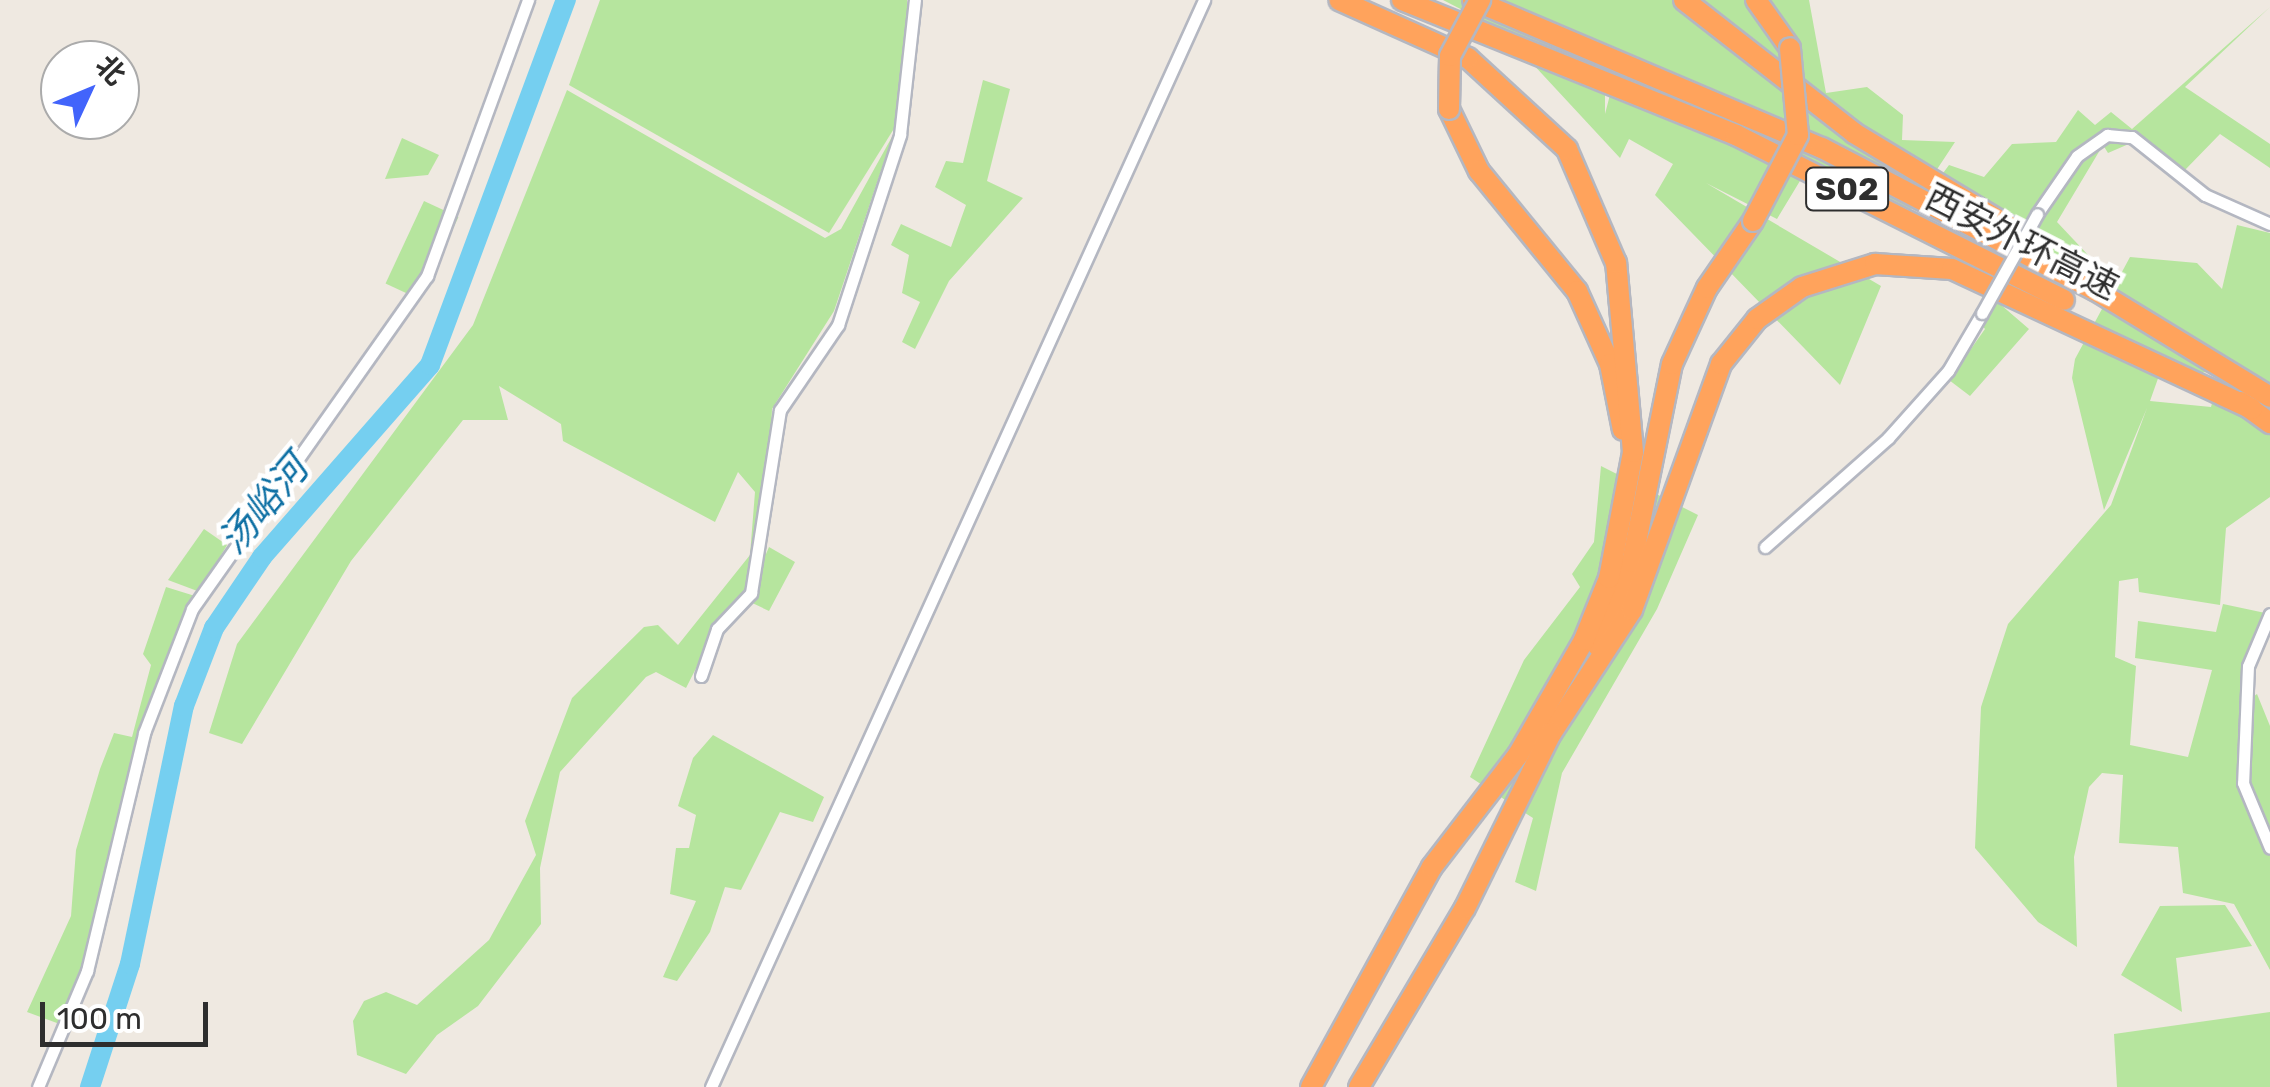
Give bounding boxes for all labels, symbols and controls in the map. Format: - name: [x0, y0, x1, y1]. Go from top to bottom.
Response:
- north arrow: [40, 40, 140, 140]
- text: 北: [89, 49, 132, 92]
- road number: S02: [1804, 162, 1890, 216]
- street label: 西安外环高速: [1919, 176, 2125, 308]
- water label: 汤峪河: [210, 447, 318, 563]
- scale bar: [45, 982, 212, 1044]
- text: 100 m: [57, 1001, 142, 1037]

